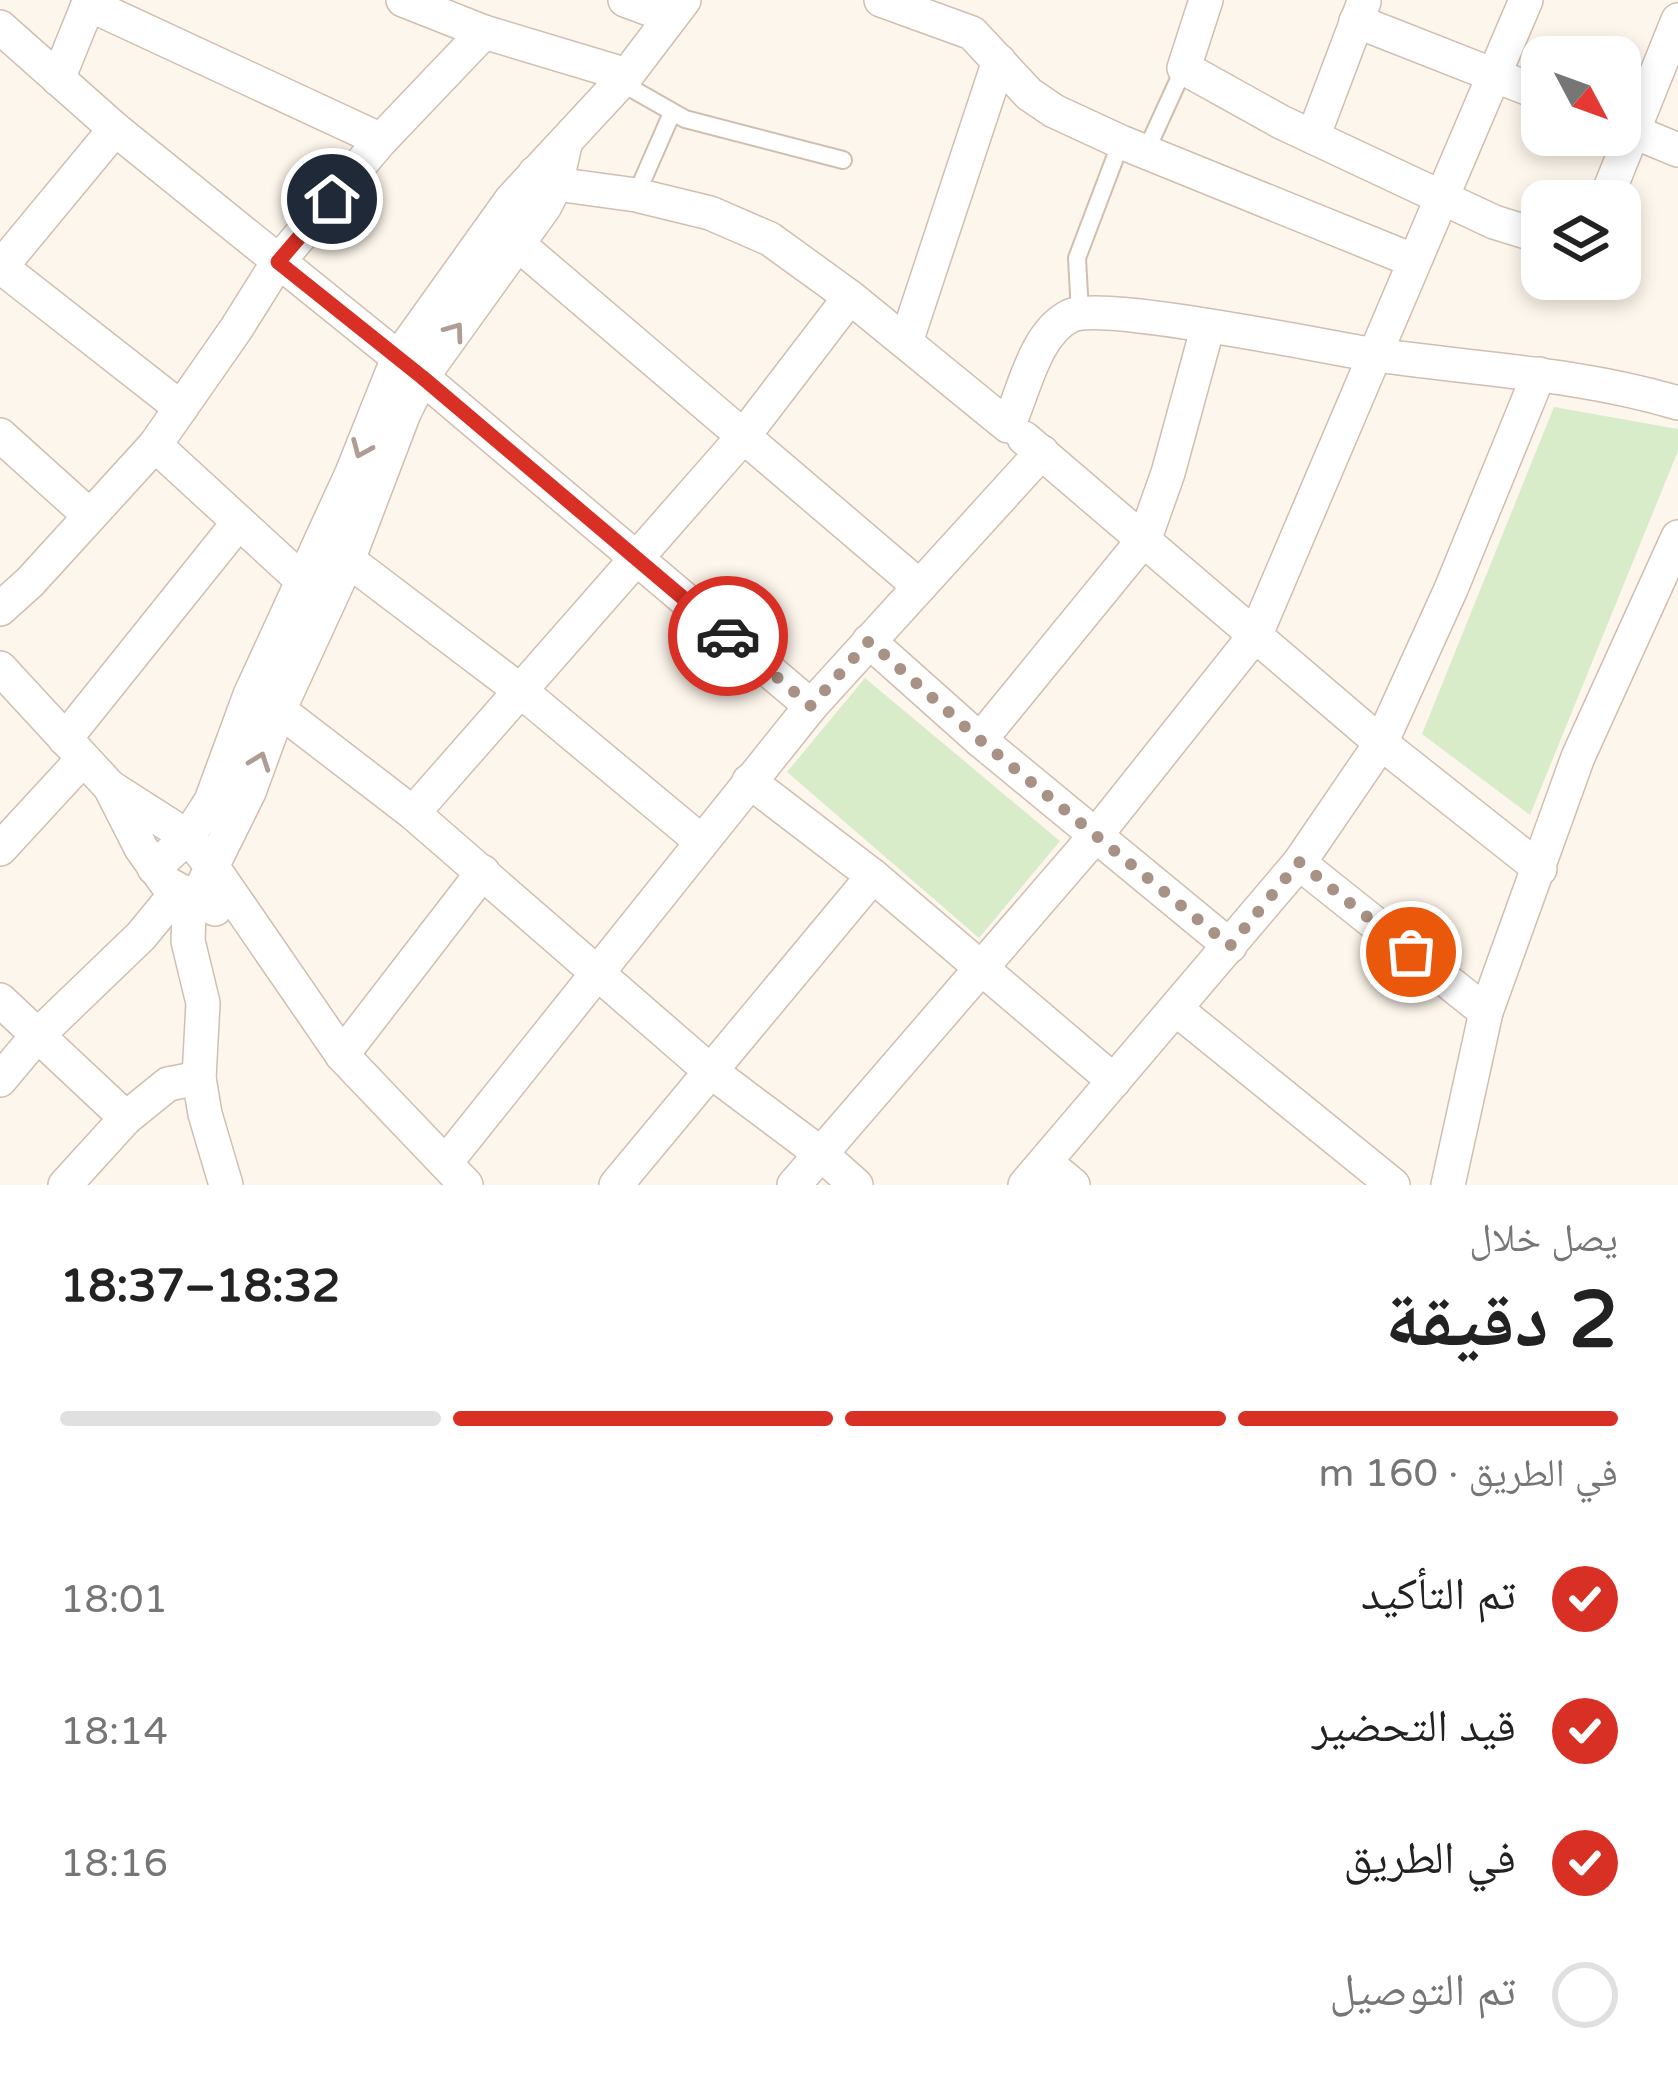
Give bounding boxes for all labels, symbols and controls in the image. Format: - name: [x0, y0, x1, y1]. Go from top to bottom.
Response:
- north arrow: [1521, 36, 1641, 156]
- map controls: [1521, 36, 1641, 300]
- pin: [281, 148, 383, 250]
- icon: home: [299, 166, 365, 232]
- button: layers: [1521, 180, 1641, 300]
- one-way arrow: [441, 322, 463, 344]
- one-way arrow: [352, 437, 376, 458]
- courier: [668, 576, 788, 696]
- icon: car: [695, 603, 761, 669]
- one-way arrow: [246, 752, 270, 773]
- pin: [1360, 901, 1462, 1003]
- icon: bag: [1378, 919, 1444, 985]
- text: يصل خلال: [1469, 1215, 1618, 1262]
- text: 18:32–18:37: [60, 1260, 340, 1314]
- text: 2 دقيقة: [1385, 1274, 1618, 1368]
- text: في الطريق · 160 m: [1319, 1450, 1618, 1497]
- icon: check: [1552, 1566, 1618, 1632]
- text: تم التأكيد: [1361, 1568, 1516, 1622]
- text: 18:01: [60, 1576, 168, 1623]
- icon: check: [1552, 1698, 1618, 1764]
- text: قيد التحضير: [1312, 1700, 1516, 1754]
- text: 18:14: [60, 1708, 168, 1755]
- icon: check: [1552, 1830, 1618, 1896]
- text: في الطريق: [1343, 1832, 1516, 1886]
- text: 18:16: [60, 1840, 168, 1887]
- text: تم التوصيل: [1329, 1964, 1516, 2018]

